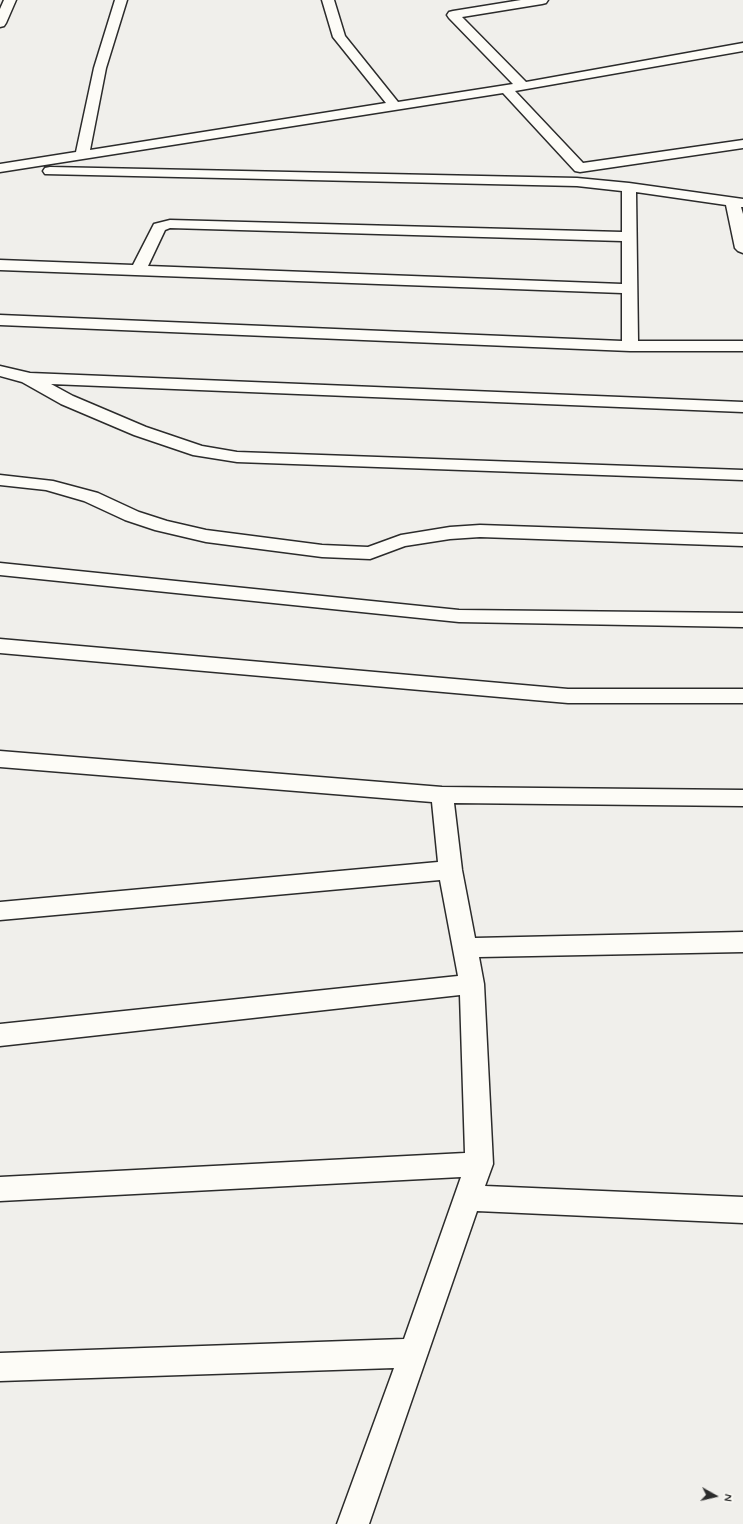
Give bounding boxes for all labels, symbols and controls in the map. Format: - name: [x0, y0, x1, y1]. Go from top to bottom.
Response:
- north arrow: [695, 1476, 735, 1516]
- text: N: [719, 1493, 734, 1502]

